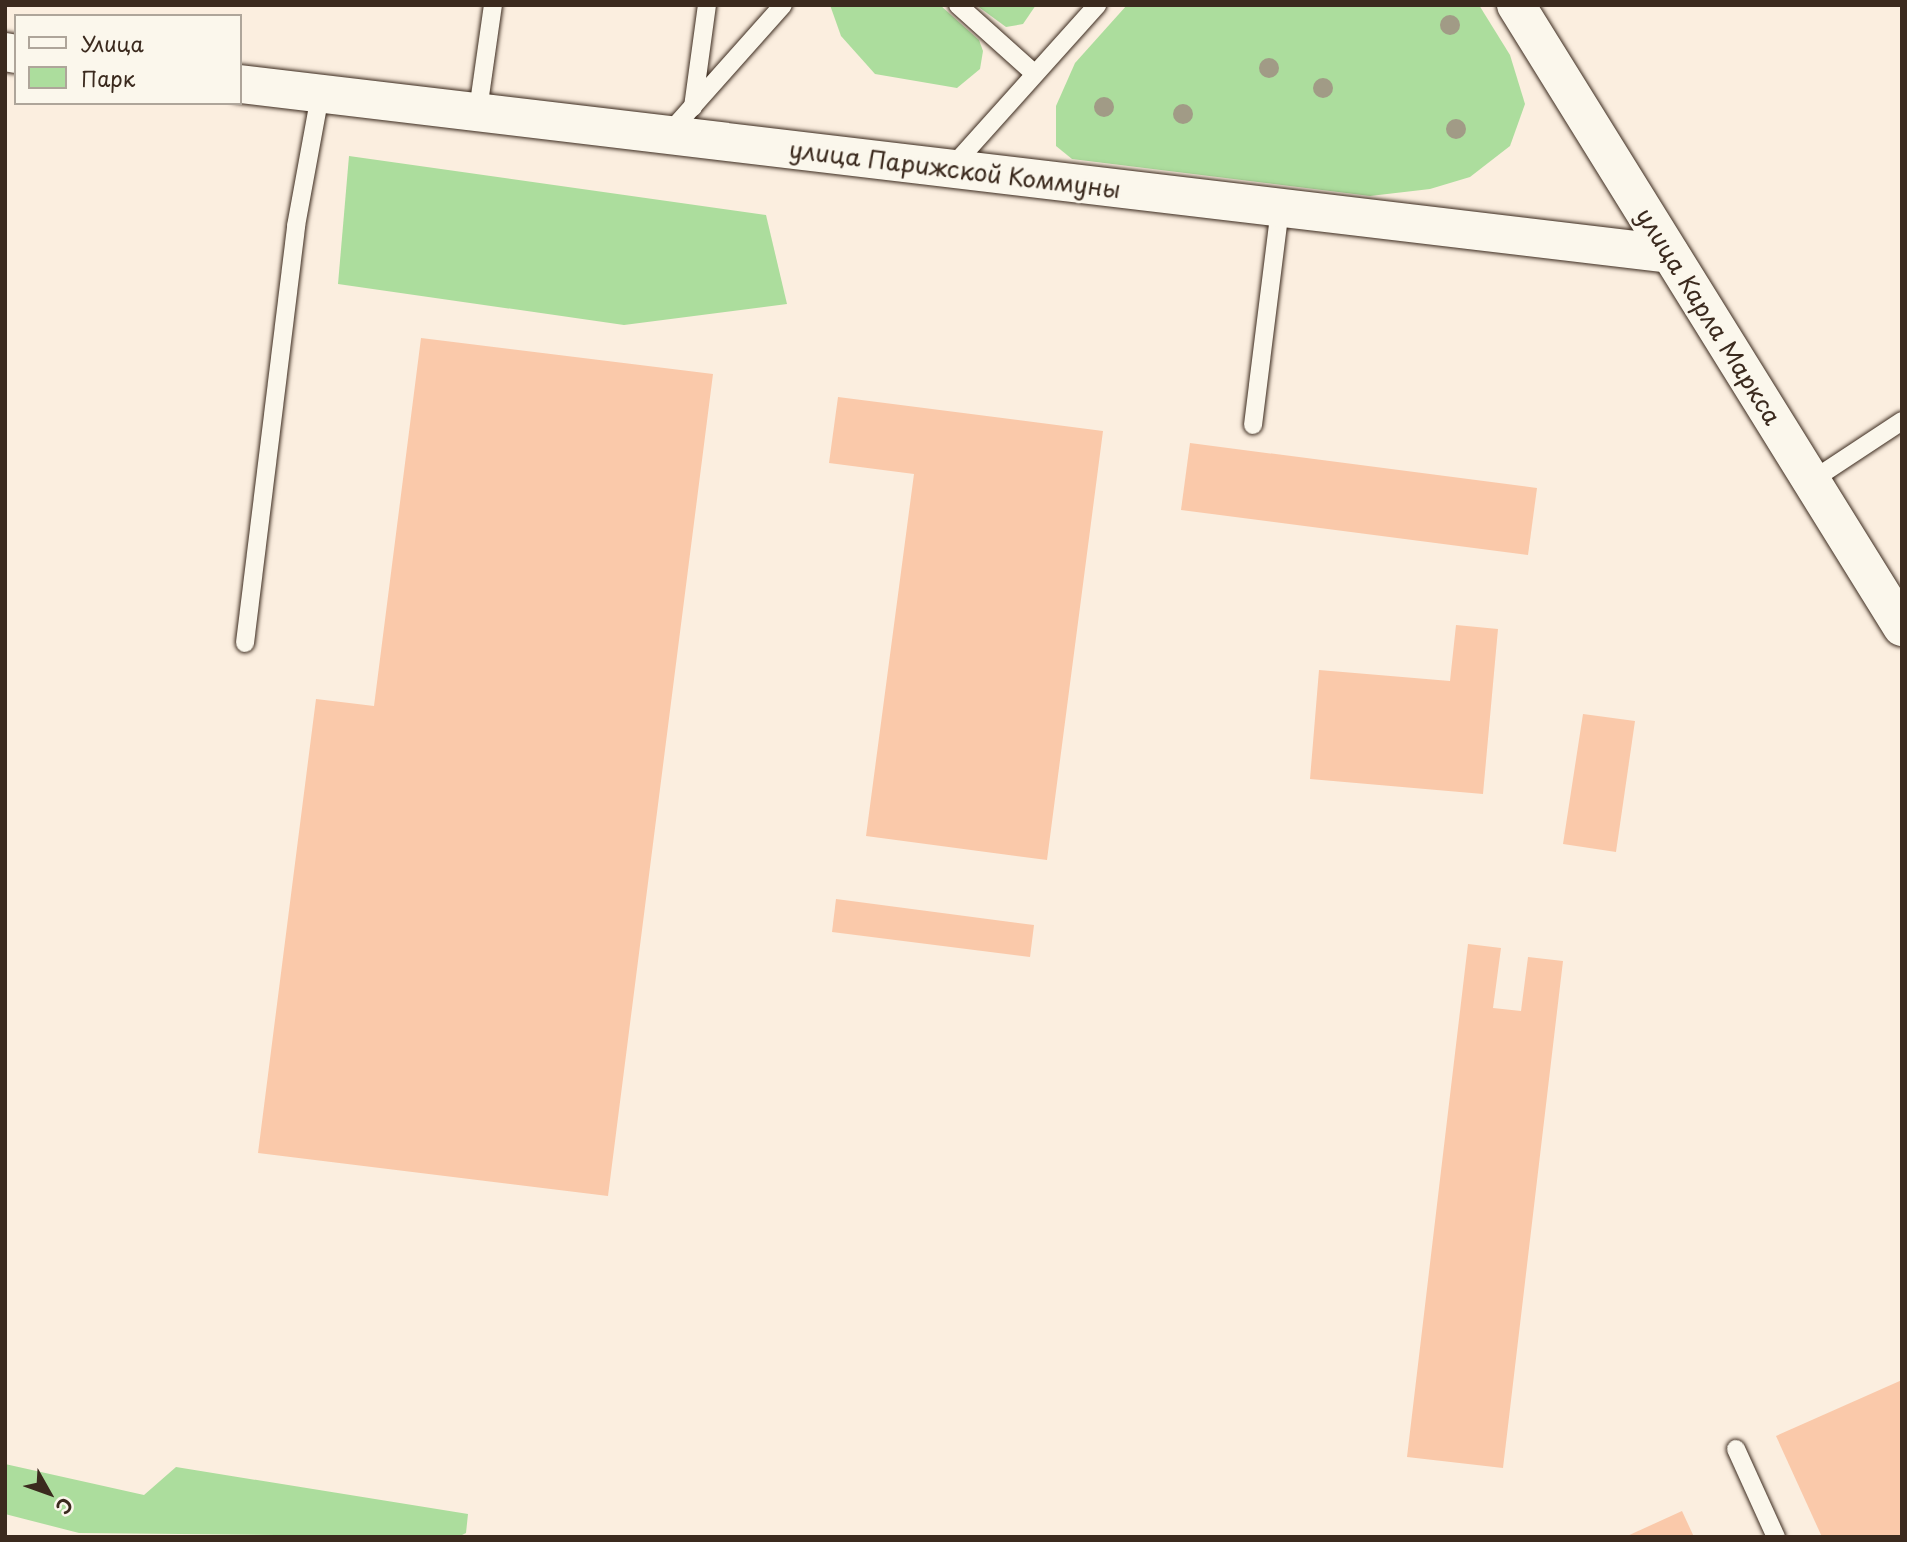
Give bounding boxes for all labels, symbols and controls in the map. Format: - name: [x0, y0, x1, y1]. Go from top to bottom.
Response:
- legend: [14, 14, 242, 105]
- text: Улица: [81, 27, 144, 59]
- text: Парк: [81, 62, 135, 94]
- street label: улица Парижской Коммуны: [787, 134, 1123, 204]
- street label: улица Карла Маркса: [1630, 202, 1788, 430]
- north arrow: [14, 1458, 84, 1528]
- text: С: [50, 1492, 80, 1521]

